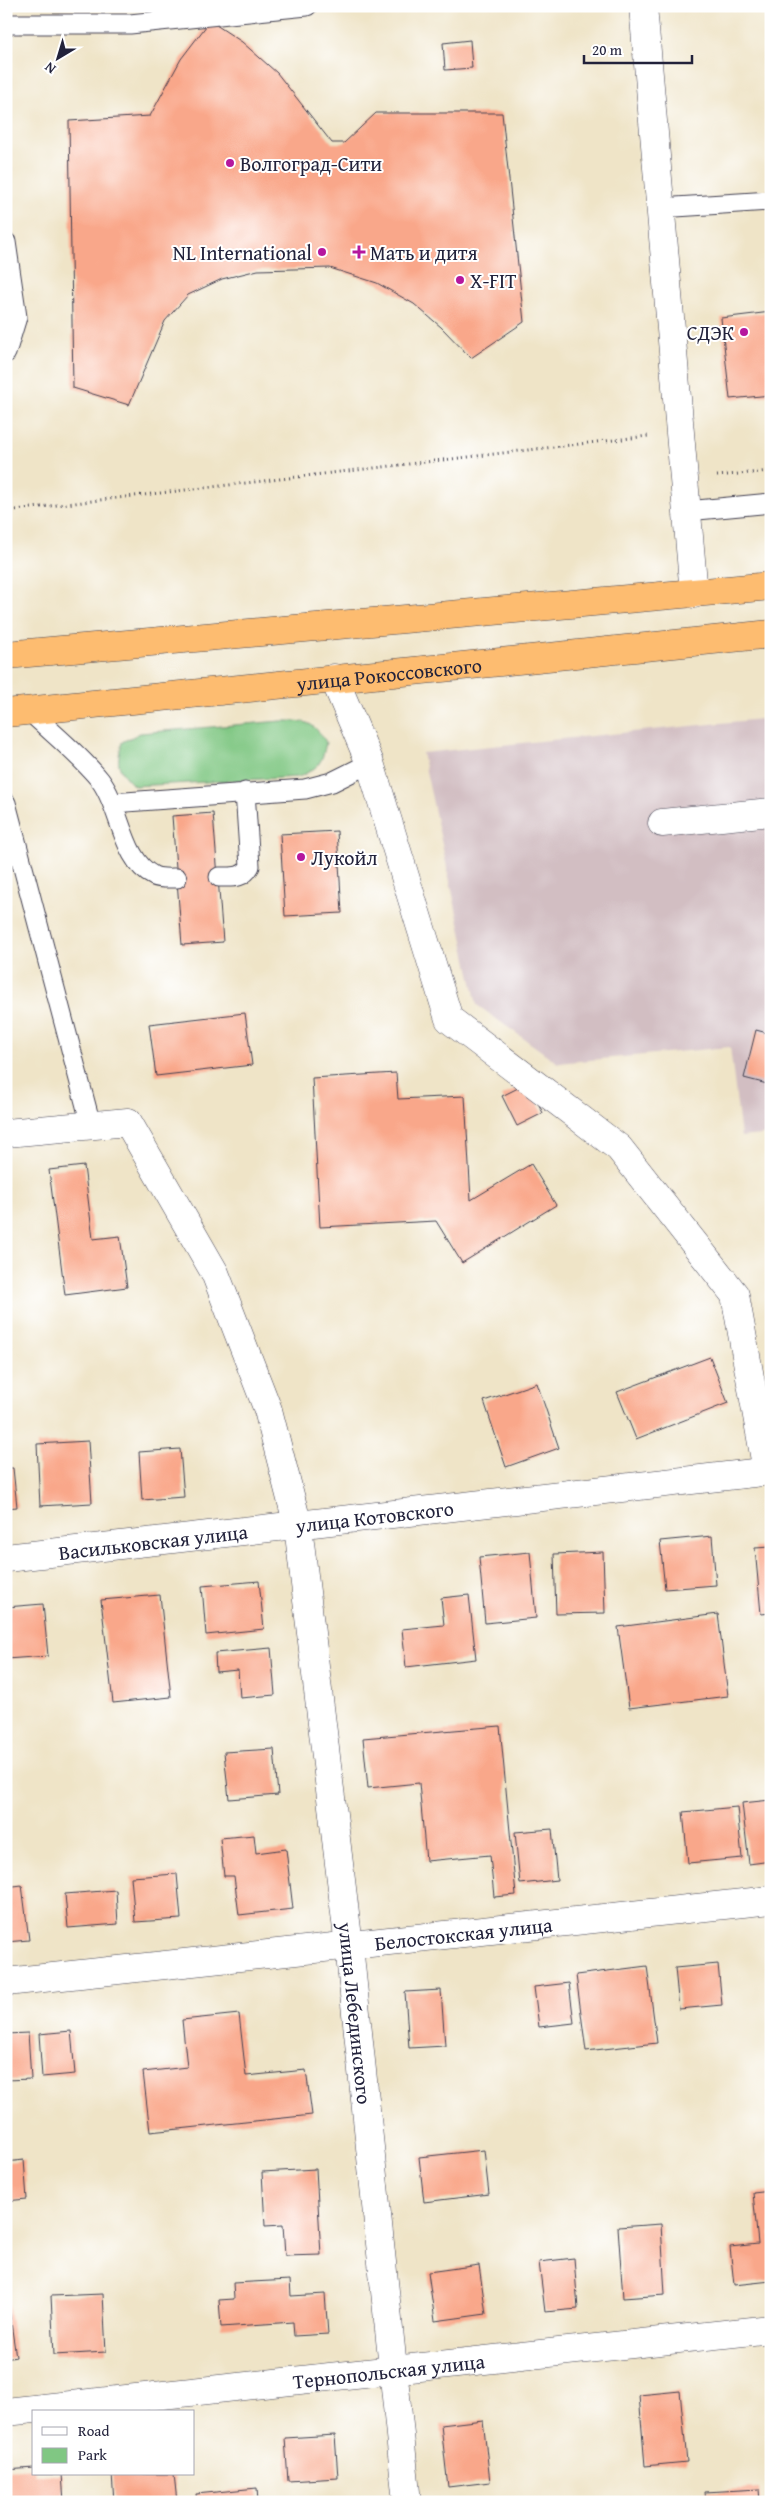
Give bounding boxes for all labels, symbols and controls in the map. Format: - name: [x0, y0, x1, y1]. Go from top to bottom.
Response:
- north arrow: [32, 32, 82, 82]
- scale bar: [584, 32, 692, 64]
- text: 20 m: [592, 39, 623, 60]
- text: N: [40, 57, 60, 79]
- place label: Волгоград-Сити: [240, 149, 382, 178]
- marker: Волгоград-Сити: [224, 157, 236, 169]
- place label: NL International: [173, 238, 312, 267]
- place label: Мать и дитя: [370, 238, 478, 267]
- marker: Мать и дитя: [352, 245, 366, 259]
- marker: NL International: [316, 246, 328, 258]
- place label: X-FIT: [470, 266, 516, 295]
- marker: X-FIT: [454, 274, 466, 286]
- place label: СДЭК: [687, 318, 735, 347]
- marker: СДЭК: [738, 326, 750, 338]
- street label: улица Рокоссовского: [294, 649, 483, 698]
- place label: Лукойл: [311, 843, 377, 872]
- marker: Лукойл: [295, 851, 307, 863]
- street label: улица Котовского: [293, 1493, 455, 1540]
- street label: Васильковская улица: [57, 1516, 250, 1566]
- street label: Белостокская улица: [373, 1909, 554, 1957]
- street label: улица Лебединского: [332, 1919, 380, 2106]
- street label: Тернопольская улица: [291, 2346, 487, 2395]
- legend: [32, 2410, 195, 2476]
- text: Road: [78, 2420, 109, 2441]
- text: Park: [78, 2444, 107, 2465]

